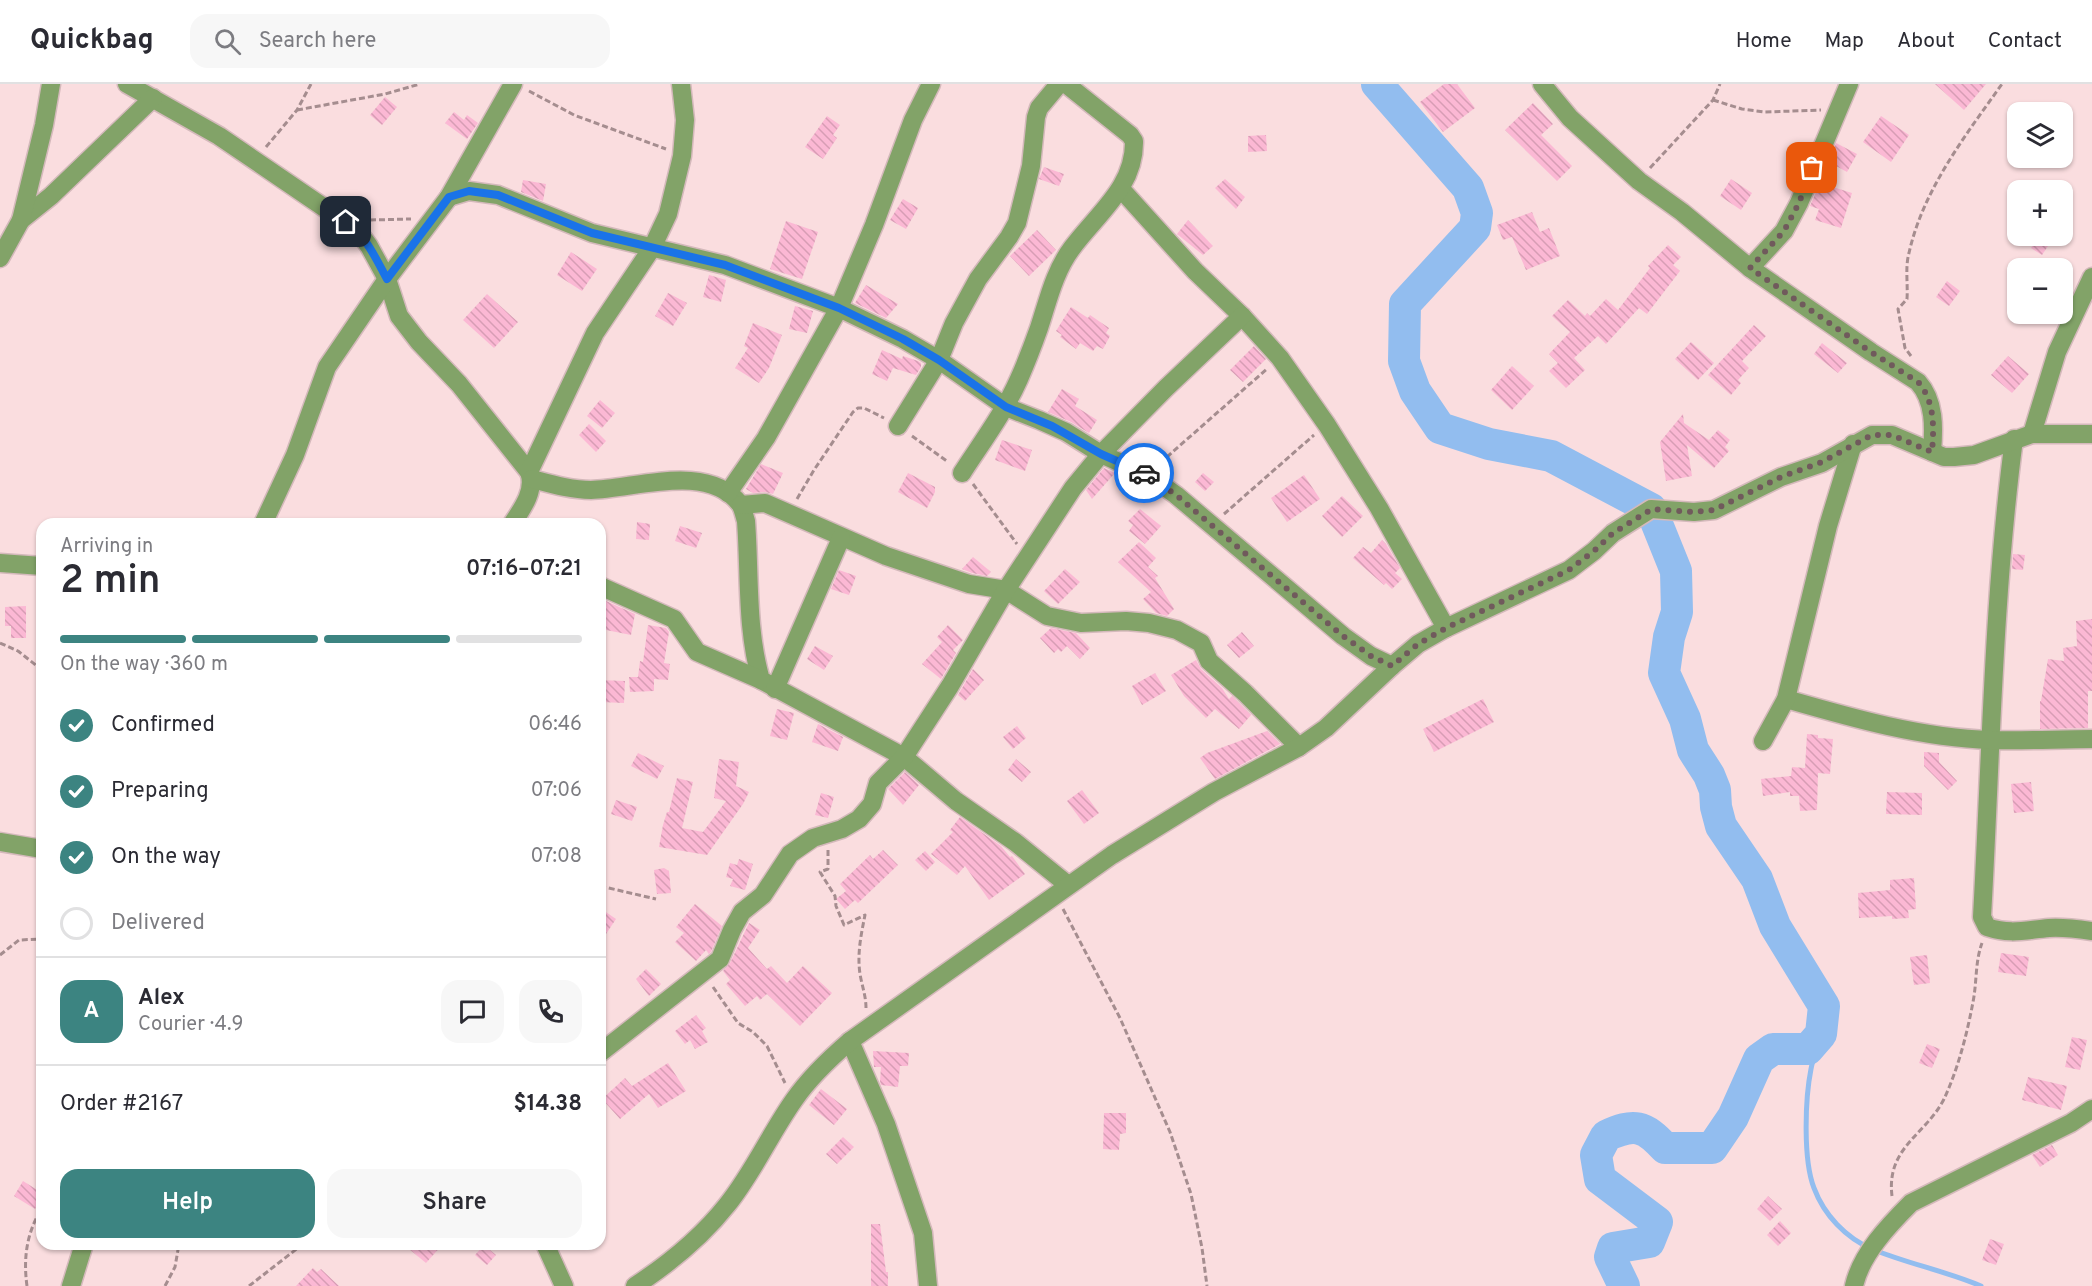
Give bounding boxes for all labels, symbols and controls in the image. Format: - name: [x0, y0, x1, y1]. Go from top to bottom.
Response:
- search box: [190, 14, 610, 68]
- text: Quickbag: [30, 23, 154, 59]
- icon: search: [211, 25, 244, 58]
- text: Search here: [259, 28, 376, 55]
- text: Home: [1736, 28, 1792, 55]
- text: Map: [1825, 28, 1864, 55]
- text: About: [1897, 28, 1955, 55]
- text: Contact: [1988, 28, 2062, 55]
- map controls: [2007, 102, 2073, 324]
- button: layers: [2007, 102, 2073, 168]
- pin: [1786, 142, 1837, 193]
- icon: bag: [1795, 151, 1828, 184]
- button: +: [2007, 180, 2073, 246]
- pin: [320, 196, 371, 247]
- icon: home: [329, 205, 362, 238]
- button: −: [2007, 258, 2073, 324]
- courier: [1114, 443, 1174, 503]
- icon: car: [1128, 457, 1161, 490]
- text: Arriving in: [60, 534, 153, 560]
- text: 07:16–07:21: [466, 556, 582, 583]
- text: 2 min: [60, 558, 161, 607]
- text: On the way · 360 m: [60, 652, 228, 678]
- icon: check: [60, 709, 93, 742]
- text: Confirmed: [111, 712, 215, 739]
- text: 06:46: [528, 712, 582, 738]
- icon: check: [60, 775, 93, 808]
- text: Preparing: [111, 778, 209, 805]
- text: 07:06: [531, 778, 582, 804]
- icon: check: [60, 841, 93, 874]
- text: On the way: [111, 844, 221, 871]
- text: 07:08: [531, 844, 582, 870]
- text: Delivered: [111, 910, 205, 937]
- button: chat: [441, 980, 504, 1043]
- button: phone: [519, 980, 582, 1043]
- text: Alex: [138, 985, 185, 1012]
- text: A: [84, 998, 99, 1025]
- text: Courier · 4.9: [138, 1012, 243, 1038]
- text: Order #2167: [60, 1091, 183, 1118]
- text: $14.38: [513, 1091, 582, 1118]
- button: Help: [60, 1169, 315, 1238]
- button: Share: [327, 1169, 582, 1238]

